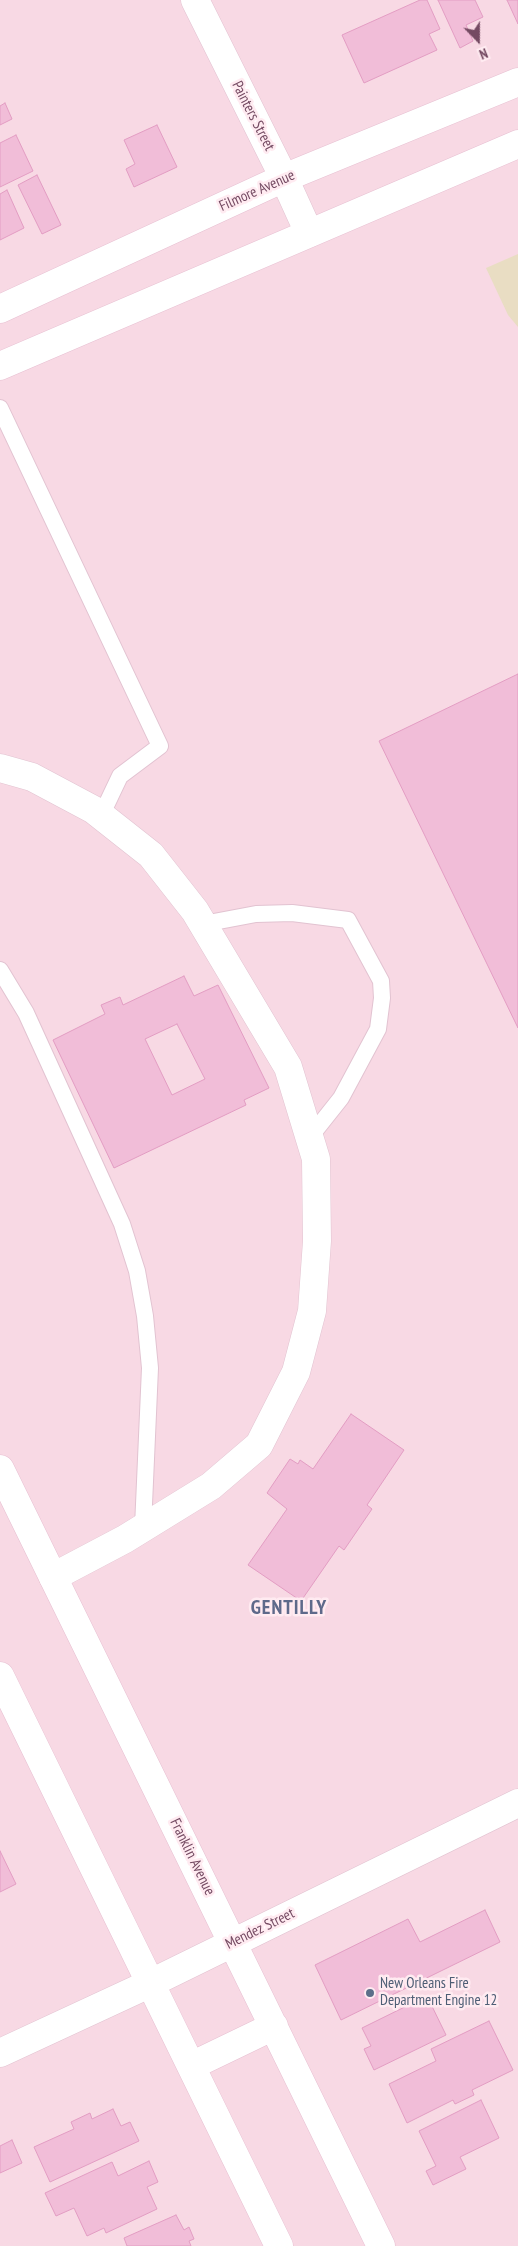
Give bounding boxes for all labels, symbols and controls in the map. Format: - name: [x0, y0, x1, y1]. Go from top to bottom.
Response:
- north arrow: [453, 15, 503, 65]
- text: N: [477, 44, 490, 64]
- street label: Painters Street: [228, 78, 278, 154]
- street label: Filmore Avenue: [217, 166, 297, 216]
- district label: GENTILLY: [250, 1596, 328, 1620]
- street label: Franklin Avenue: [166, 1816, 218, 1898]
- street label: Mendez Street: [223, 1905, 297, 1953]
- place label: New Orleans Fire Department Engine 12: [380, 1975, 497, 2010]
- marker: New Orleans Fire Department Engine 12: [364, 1987, 376, 1999]

